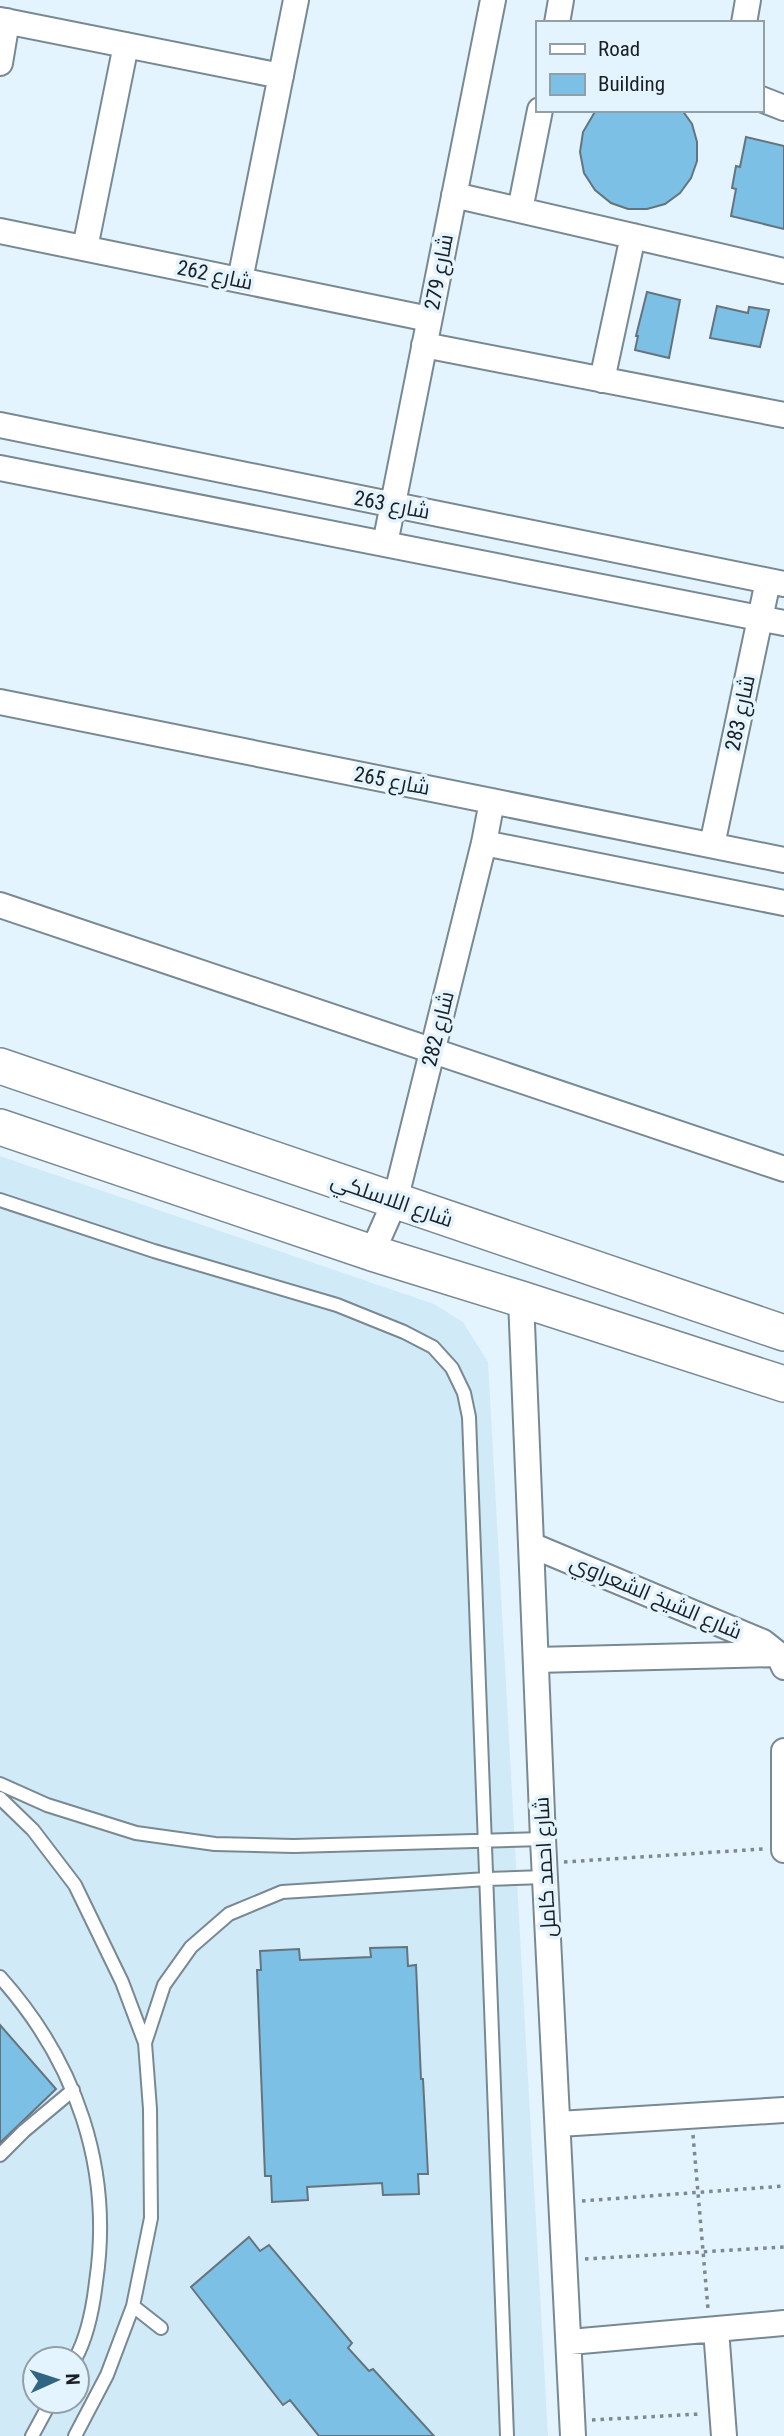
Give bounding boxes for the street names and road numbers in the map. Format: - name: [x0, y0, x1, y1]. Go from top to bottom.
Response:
- street label: شارع 279: [420, 232, 460, 312]
- street label: شارع 262: [175, 255, 255, 297]
- street label: شارع 263: [352, 486, 432, 526]
- street label: شارع 283: [720, 673, 762, 753]
- street label: شارع 265: [352, 762, 432, 802]
- street label: شارع 282: [417, 989, 461, 1070]
- street label: شارع اللاسلكي: [327, 1168, 456, 1236]
- street label: شارع الشيخ الشعراوي: [565, 1550, 745, 1648]
- street label: شارع احمد كامل: [529, 1796, 563, 1938]

